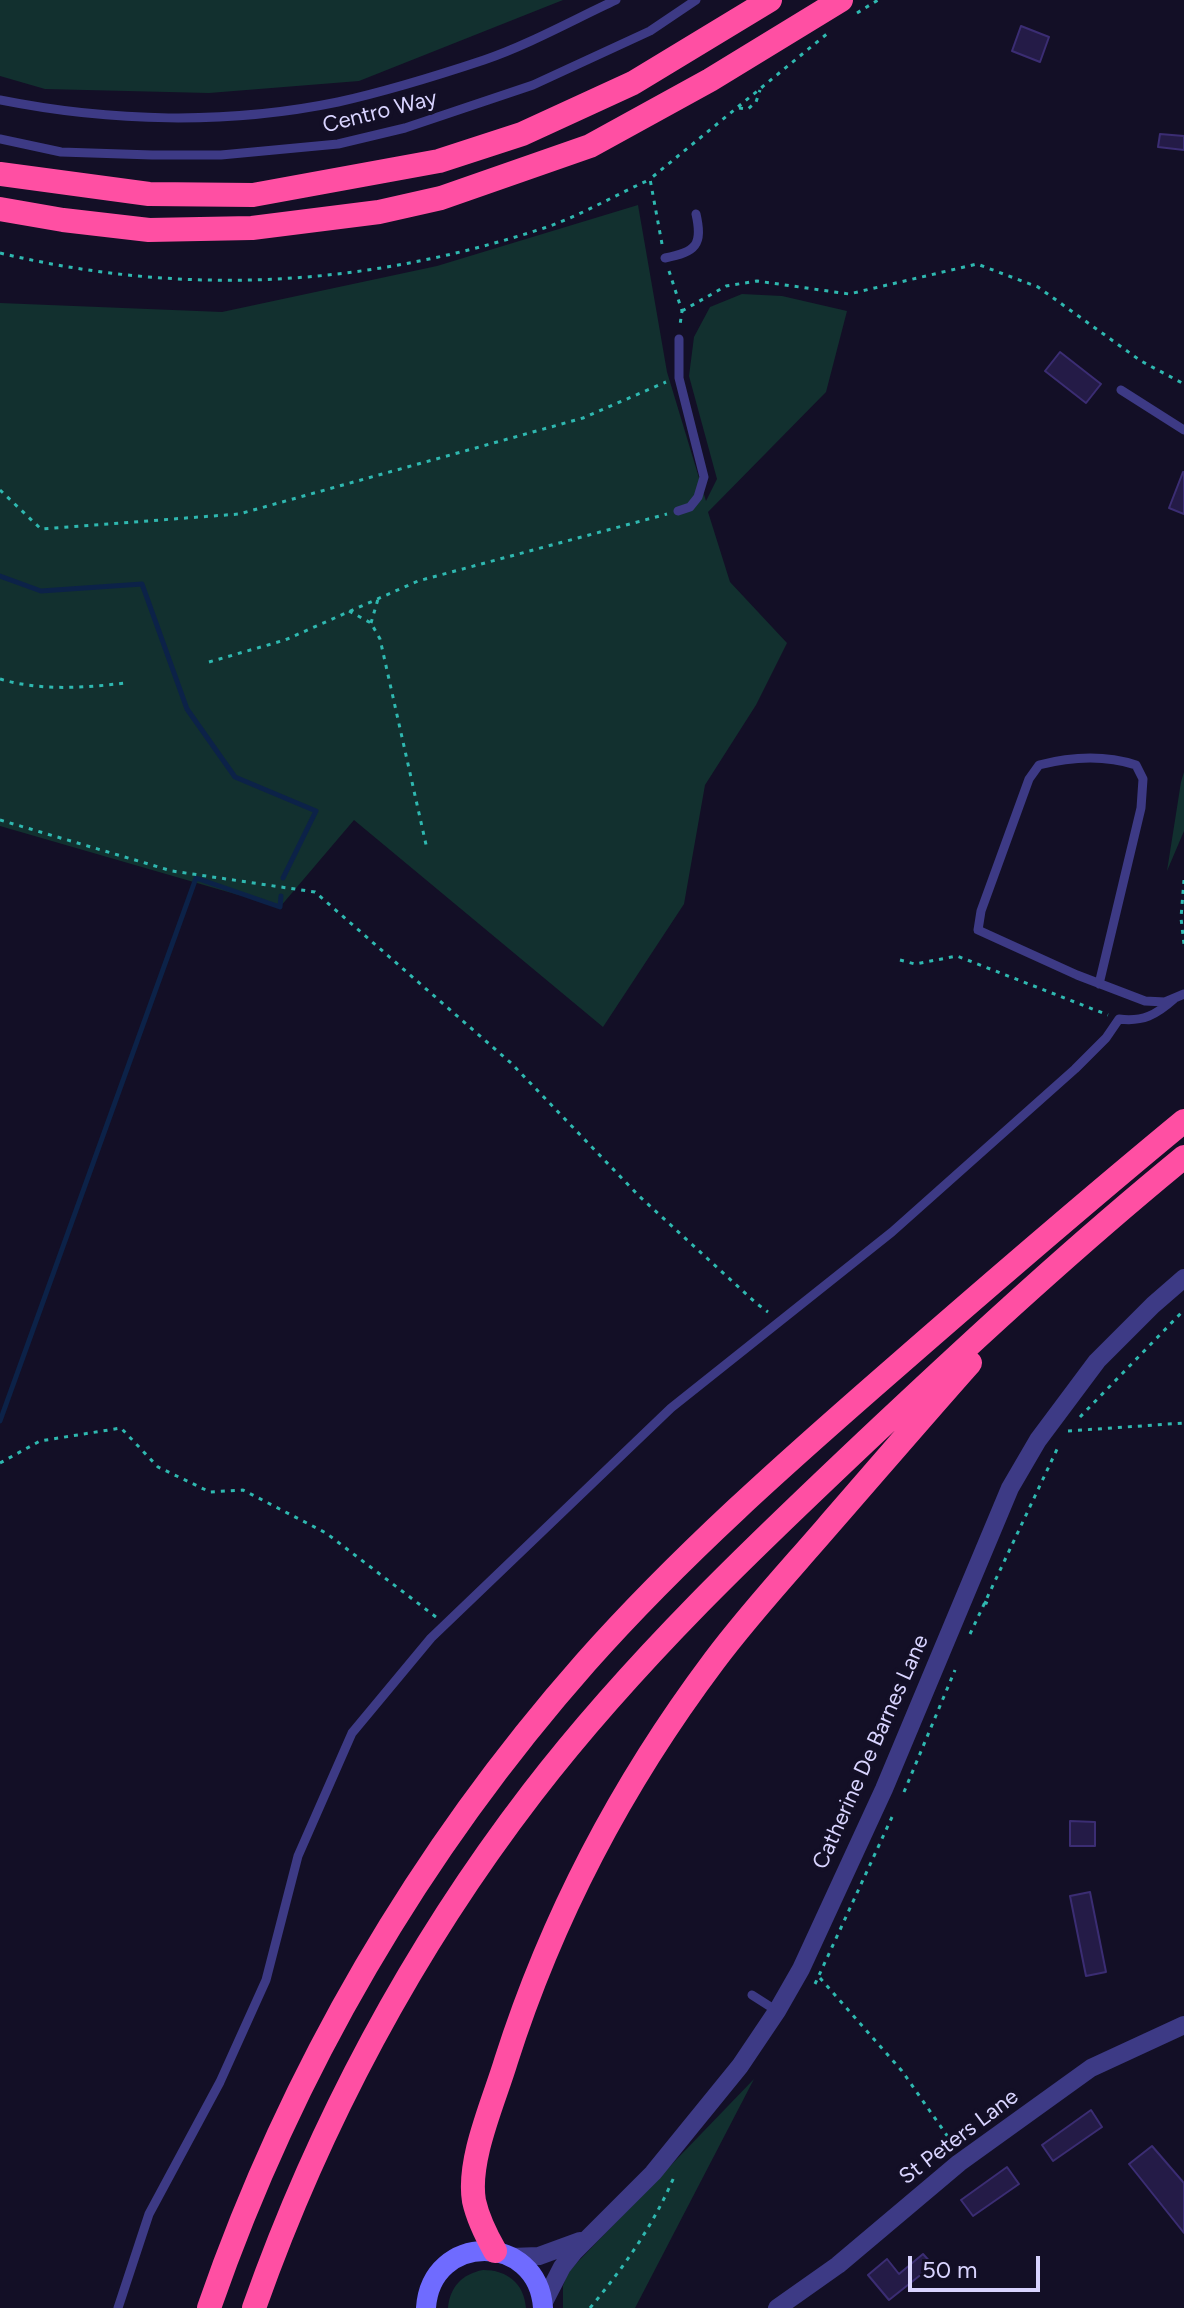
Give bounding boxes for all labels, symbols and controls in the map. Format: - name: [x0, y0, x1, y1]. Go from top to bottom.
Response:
- street label: Centro Way: [320, 85, 440, 139]
- street label: Catherine De Barnes Lane: [807, 1631, 935, 1873]
- street label: St Peters Lane: [894, 2084, 1024, 2190]
- scale bar: [912, 2240, 1044, 2290]
- text: 50 m: [922, 2255, 978, 2284]

